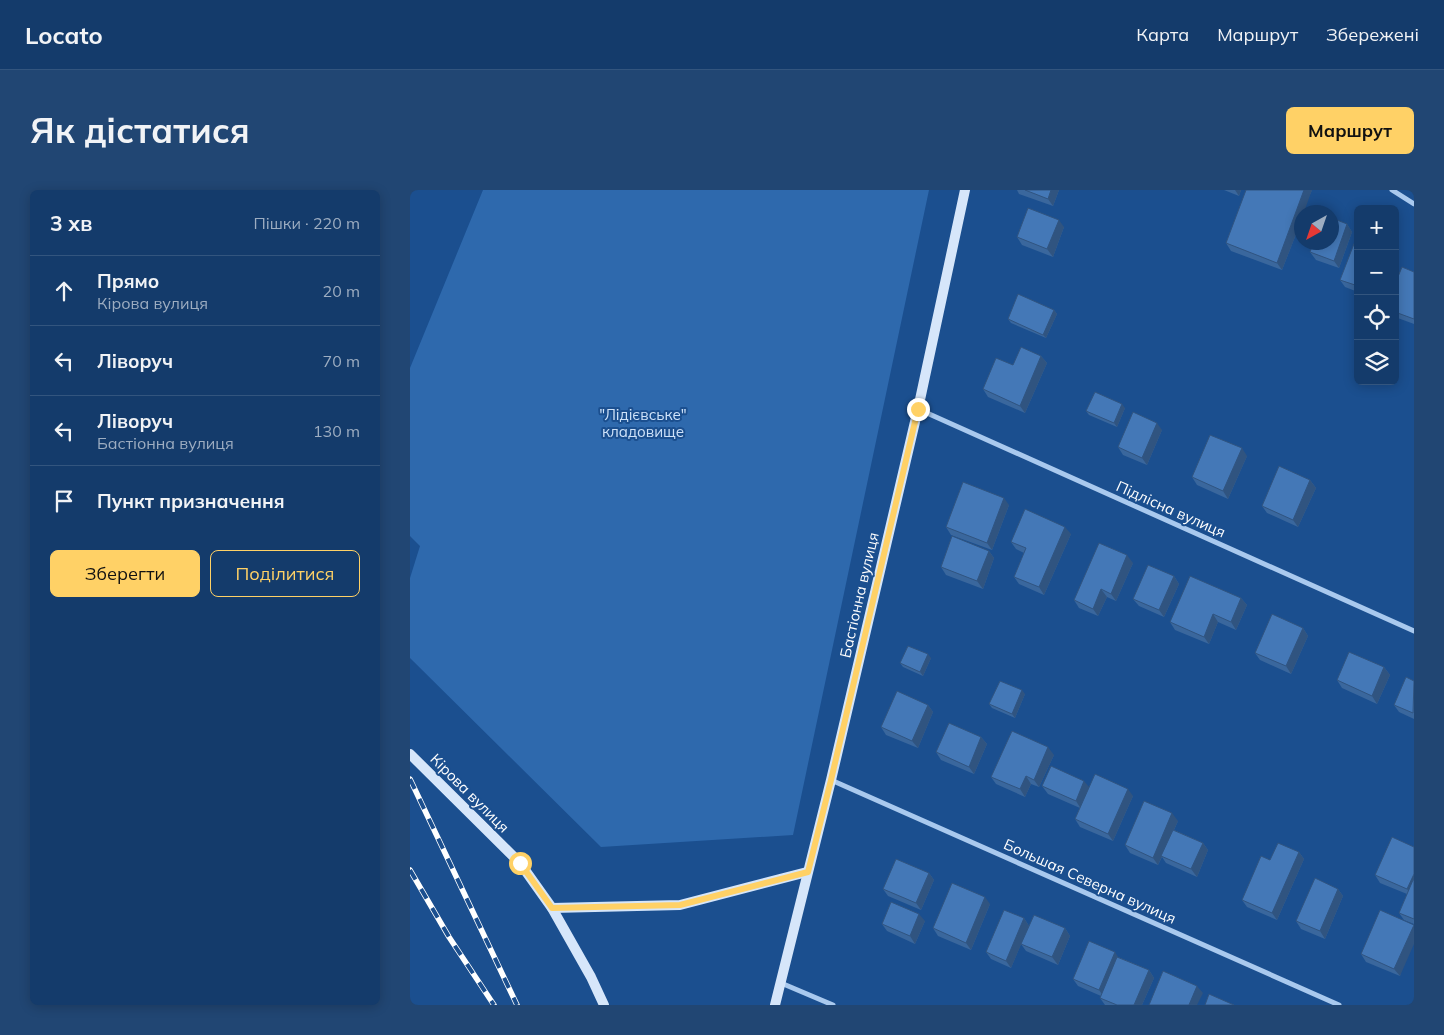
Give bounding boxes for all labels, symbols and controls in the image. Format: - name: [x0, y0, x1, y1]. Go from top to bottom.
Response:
- text: Locato: [25, 20, 103, 50]
- text: Карта: [1136, 23, 1189, 46]
- text: Маршрут: [1217, 23, 1298, 46]
- text: Збережені: [1326, 23, 1419, 46]
- button: Маршрут: [1286, 107, 1414, 154]
- text: Як дістатися: [30, 108, 250, 152]
- north arrow: [1294, 205, 1339, 250]
- map controls: [1354, 205, 1399, 385]
- button: +: [1354, 205, 1399, 250]
- text: 3 хв: [50, 210, 92, 236]
- text: Пішки · 220 m: [254, 213, 360, 233]
- button: −: [1354, 250, 1399, 295]
- text: Прямо: [97, 269, 159, 293]
- icon: ahead: [50, 277, 78, 305]
- text: 20 m: [323, 281, 360, 301]
- text: Кірова вулиця: [97, 293, 208, 313]
- button: locate: [1354, 295, 1399, 340]
- button: layers: [1354, 340, 1399, 385]
- icon: left: [50, 347, 78, 375]
- text: Ліворуч: [97, 349, 173, 373]
- text: 70 m: [323, 351, 360, 371]
- route end: [907, 398, 930, 421]
- park label: "Лідієвське" кладовище: [599, 405, 687, 441]
- text: Ліворуч: [97, 409, 173, 433]
- icon: left: [50, 417, 78, 445]
- text: 130 m: [313, 421, 360, 441]
- text: Бастіонна вулиця: [97, 433, 234, 453]
- street label: Підлісна вулиця: [1113, 476, 1229, 542]
- icon: arrive: [50, 487, 78, 515]
- text: Пункт призначення: [97, 489, 285, 513]
- street label: Бастіонна вулиця: [835, 530, 883, 660]
- button: Зберегти: [50, 550, 200, 597]
- button: Поділитися: [210, 550, 360, 597]
- street label: Кірова вулиця: [426, 749, 514, 837]
- street label: Большая Северна вулиця: [1001, 834, 1179, 928]
- route start: [509, 852, 532, 875]

